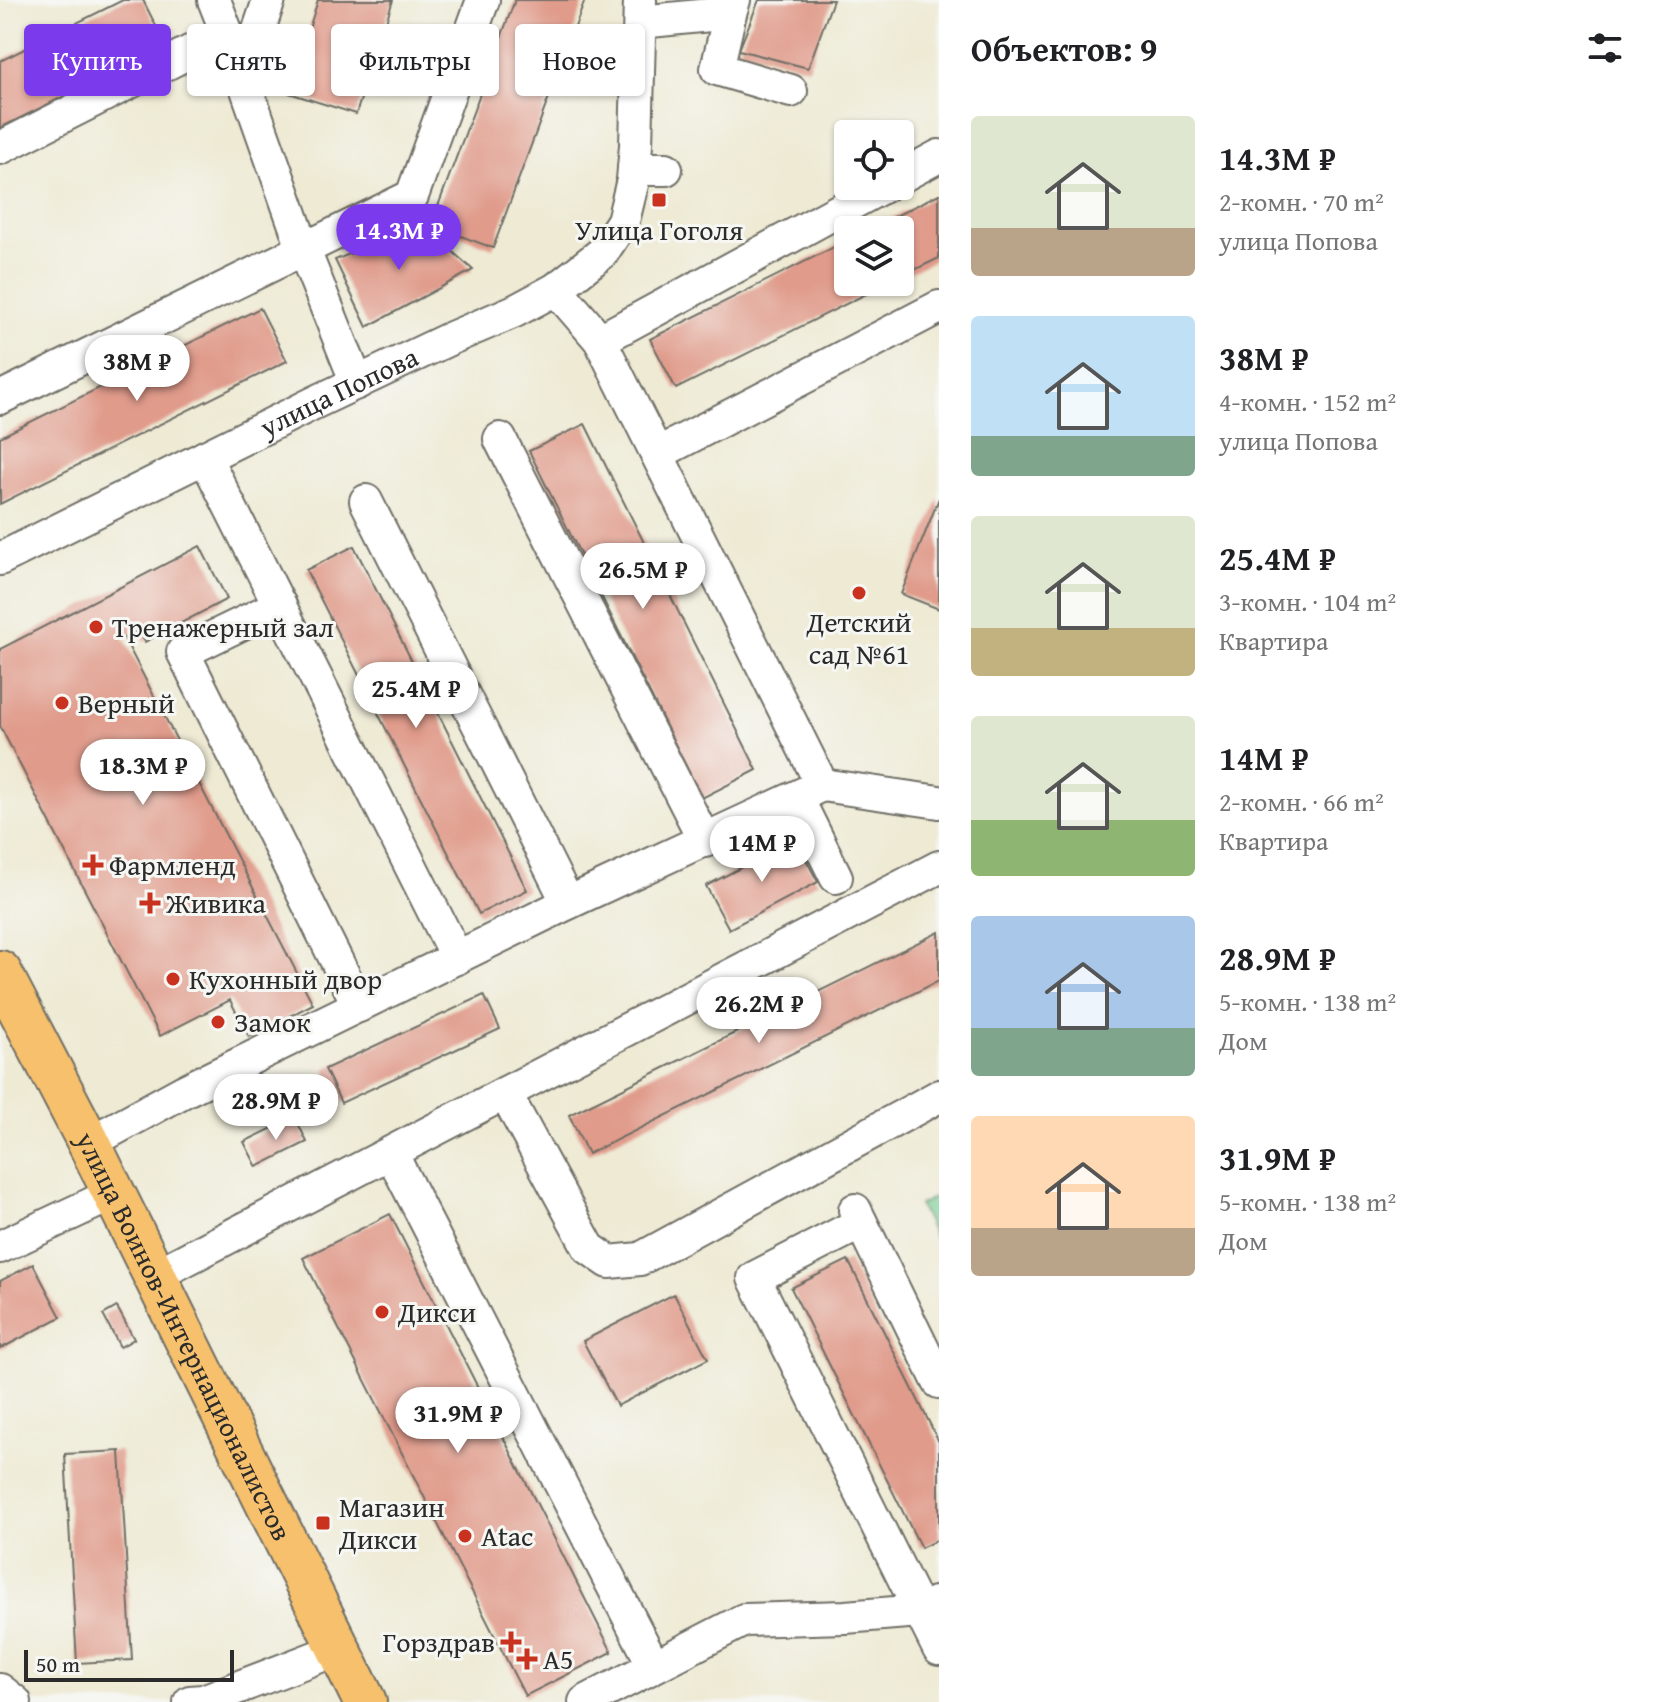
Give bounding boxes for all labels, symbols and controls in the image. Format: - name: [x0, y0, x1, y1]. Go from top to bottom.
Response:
- chip: Купить: [24, 24, 171, 96]
- chip: Снять: [187, 24, 315, 96]
- chip: Фильтры: [331, 24, 499, 96]
- chip: Новое: [515, 24, 645, 96]
- text: Объектов: 9: [971, 24, 1157, 73]
- icon: filters: [1583, 26, 1627, 70]
- map controls: [834, 120, 914, 296]
- button: locate: [834, 120, 914, 200]
- text: 14.3M ₽: [1219, 133, 1336, 182]
- icon: home: [1035, 148, 1131, 244]
- text: 2-комн. · 70 m²: [1219, 182, 1384, 221]
- marker: Улица Гоголя: [650, 191, 668, 209]
- pin: 14.3M ₽: [325, 204, 473, 272]
- place label: Улица Гоголя: [575, 209, 743, 250]
- text: 14.3M ₽: [354, 210, 444, 249]
- button: layers: [834, 216, 914, 296]
- text: улица Попова: [1219, 221, 1378, 260]
- text: 38M ₽: [1219, 333, 1309, 382]
- pin: 38M ₽: [81, 335, 193, 403]
- street label: улица Попова: [252, 335, 425, 447]
- text: 38M ₽: [103, 341, 171, 380]
- icon: home: [1035, 348, 1131, 444]
- text: 4-комн. · 152 m²: [1219, 382, 1396, 421]
- text: улица Попова: [1219, 421, 1378, 460]
- text: 25.4M ₽: [1219, 533, 1336, 582]
- pin: 26.5M ₽: [569, 543, 717, 611]
- icon: home: [1035, 548, 1131, 644]
- text: 26.5M ₽: [598, 549, 688, 588]
- text: 3-комн. · 104 m²: [1219, 582, 1396, 621]
- marker: Детский сад №61: [850, 584, 868, 602]
- place label: Детский сад №61: [806, 601, 911, 674]
- place label: Тренажерный зал: [112, 606, 334, 647]
- marker: Тренажерный зал: [87, 618, 105, 636]
- text: Квартира: [1219, 621, 1328, 660]
- pin: 25.4M ₽: [342, 662, 490, 730]
- text: 25.4M ₽: [371, 668, 461, 707]
- place label: Верный: [78, 682, 175, 723]
- marker: Верный: [53, 694, 71, 712]
- text: 14M ₽: [1219, 733, 1309, 782]
- pin: 18.3M ₽: [69, 739, 217, 807]
- text: 18.3M ₽: [98, 745, 188, 784]
- icon: home: [1035, 748, 1131, 844]
- text: 2-комн. · 66 m²: [1219, 782, 1384, 821]
- pin: 14M ₽: [706, 816, 818, 884]
- text: Квартира: [1219, 821, 1328, 860]
- text: 14M ₽: [728, 822, 796, 861]
- place label: Фармленд: [109, 844, 236, 885]
- marker: Фармленд: [84, 856, 102, 874]
- place label: Живика: [165, 882, 266, 923]
- marker: Живика: [141, 894, 159, 912]
- text: 28.9M ₽: [1219, 933, 1336, 982]
- icon: home: [1035, 948, 1131, 1044]
- place label: Кухонный двор: [189, 958, 382, 999]
- marker: Кухонный двор: [164, 970, 182, 988]
- pin: 26.2M ₽: [685, 977, 833, 1045]
- text: 5-комн. · 138 m²: [1219, 982, 1396, 1021]
- text: 26.2M ₽: [714, 983, 804, 1022]
- place label: Замок: [234, 1001, 311, 1042]
- marker: Замок: [209, 1013, 227, 1031]
- text: Дом: [1219, 1021, 1267, 1060]
- pin: 28.9M ₽: [202, 1074, 350, 1142]
- text: 28.9M ₽: [231, 1080, 321, 1119]
- street label: улица Воинов-Интернационалистов: [66, 1123, 303, 1547]
- text: 31.9M ₽: [1219, 1133, 1336, 1182]
- icon: home: [1035, 1148, 1131, 1244]
- text: 5-комн. · 138 m²: [1219, 1182, 1396, 1221]
- text: Дом: [1219, 1221, 1267, 1260]
- place label: Дикси: [397, 1291, 476, 1332]
- marker: Дикси: [373, 1303, 391, 1321]
- pin: 31.9M ₽: [384, 1387, 532, 1455]
- text: 31.9M ₽: [413, 1393, 503, 1432]
- place label: Магазин Дикси: [338, 1486, 445, 1559]
- marker: Магазин Дикси: [314, 1514, 332, 1532]
- place label: Atac: [481, 1515, 534, 1556]
- marker: Atac: [456, 1527, 474, 1545]
- place label: Горздрав: [383, 1621, 495, 1662]
- marker: Горздрав: [502, 1633, 520, 1651]
- place label: А5: [543, 1638, 573, 1679]
- scale bar: [24, 1646, 234, 1682]
- text: 50 m: [36, 1648, 80, 1680]
- marker: А5: [518, 1650, 536, 1668]

